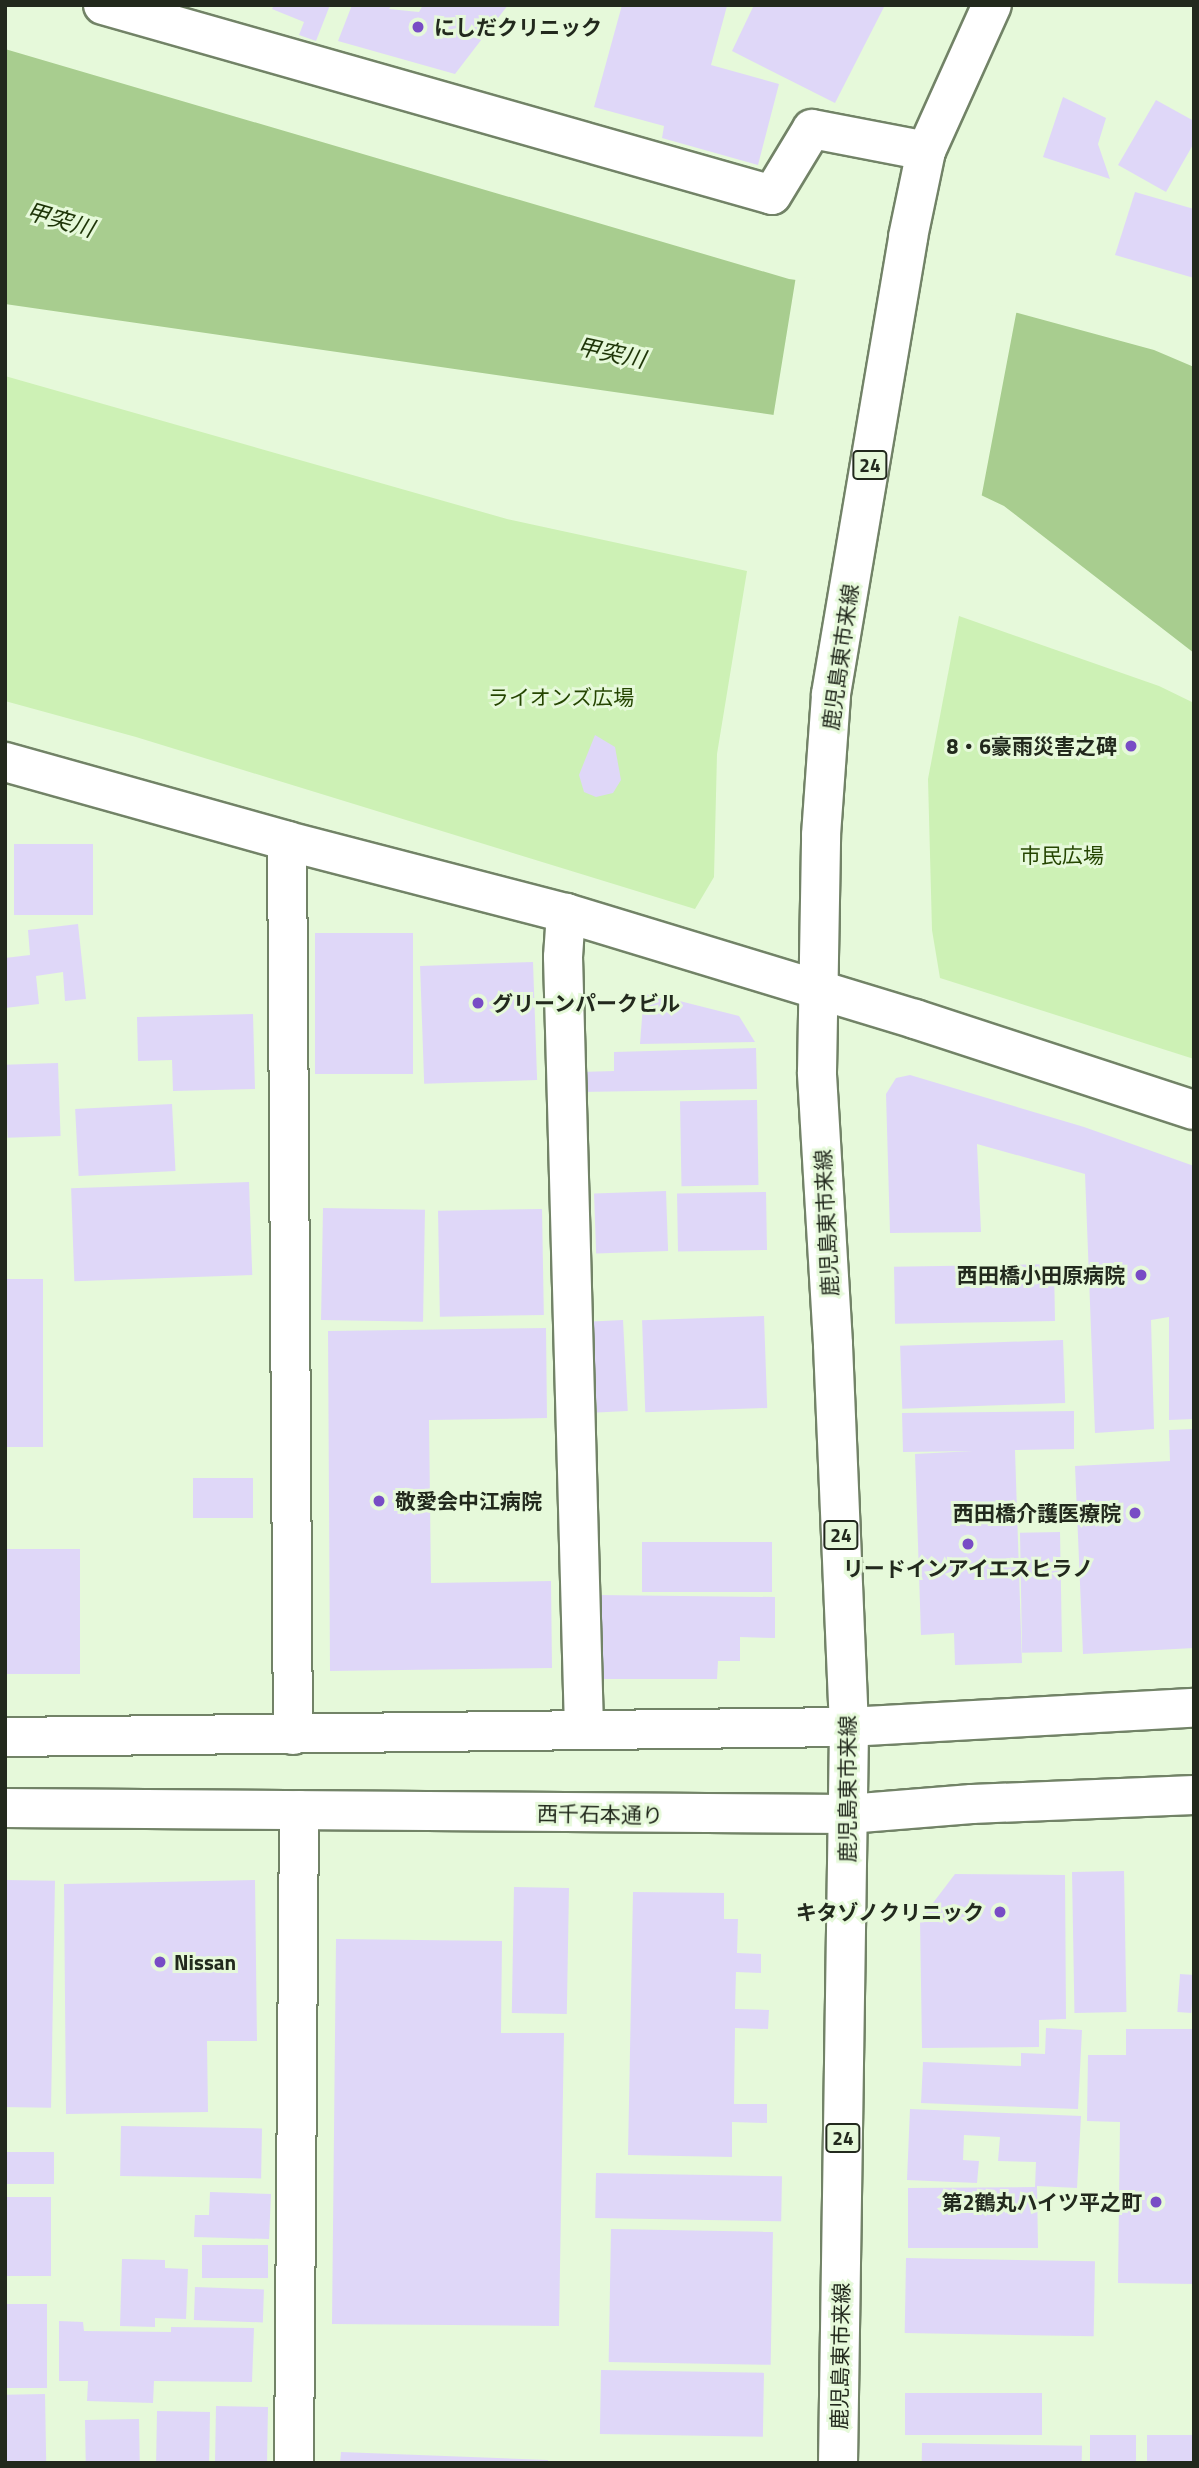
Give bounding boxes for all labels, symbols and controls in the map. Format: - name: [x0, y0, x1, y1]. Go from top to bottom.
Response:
- place label: にしだクリニック: [434, 14, 602, 40]
- marker: にしだクリニック: [408, 17, 428, 37]
- water label: 甲突川: [23, 197, 97, 243]
- water label: 甲突川: [574, 332, 648, 374]
- road number: 24: [851, 450, 889, 480]
- street label: 鹿児島東市来線: [817, 582, 863, 732]
- park label: ライオンズ広場: [488, 684, 634, 710]
- place label: 8・6豪雨災害之碑: [946, 733, 1117, 759]
- marker: 8・6豪雨災害之碑: [1123, 738, 1139, 754]
- park label: 市民広場: [1020, 842, 1104, 868]
- place label: グリーンパークビル: [492, 990, 681, 1016]
- marker: グリーンパークビル: [470, 995, 486, 1011]
- street label: 鹿児島東市来線: [810, 1149, 842, 1297]
- place label: 西田橋小田原病院: [957, 1262, 1125, 1288]
- marker: 西田橋小田原病院: [1131, 1265, 1151, 1285]
- place label: 敬愛会中江病院: [395, 1488, 542, 1514]
- marker: 敬愛会中江病院: [369, 1491, 389, 1511]
- place label: 西田橋介護医療院: [953, 1500, 1121, 1526]
- marker: 西田橋介護医療院: [1127, 1505, 1143, 1521]
- road number: 24: [822, 1520, 860, 1550]
- marker: リードインアイエスヒラノ: [960, 1536, 976, 1552]
- place label: リードインアイエスヒラノ: [842, 1555, 1094, 1581]
- street label: 鹿児島東市来線: [834, 1716, 860, 1862]
- street label: 西千石本通り: [537, 1800, 663, 1828]
- place label: キタゾノクリニック: [795, 1899, 984, 1925]
- marker: キタゾノクリニック: [990, 1902, 1010, 1922]
- place label: Nissan: [174, 1949, 236, 1975]
- marker: Nissan: [152, 1954, 168, 1970]
- road number: 24: [824, 2122, 862, 2154]
- place label: 第2鶴丸ハイツ平之町: [941, 2189, 1142, 2215]
- marker: 第2鶴丸ハイツ平之町: [1148, 2194, 1164, 2210]
- street label: 鹿児島東市来線: [826, 2282, 854, 2430]

